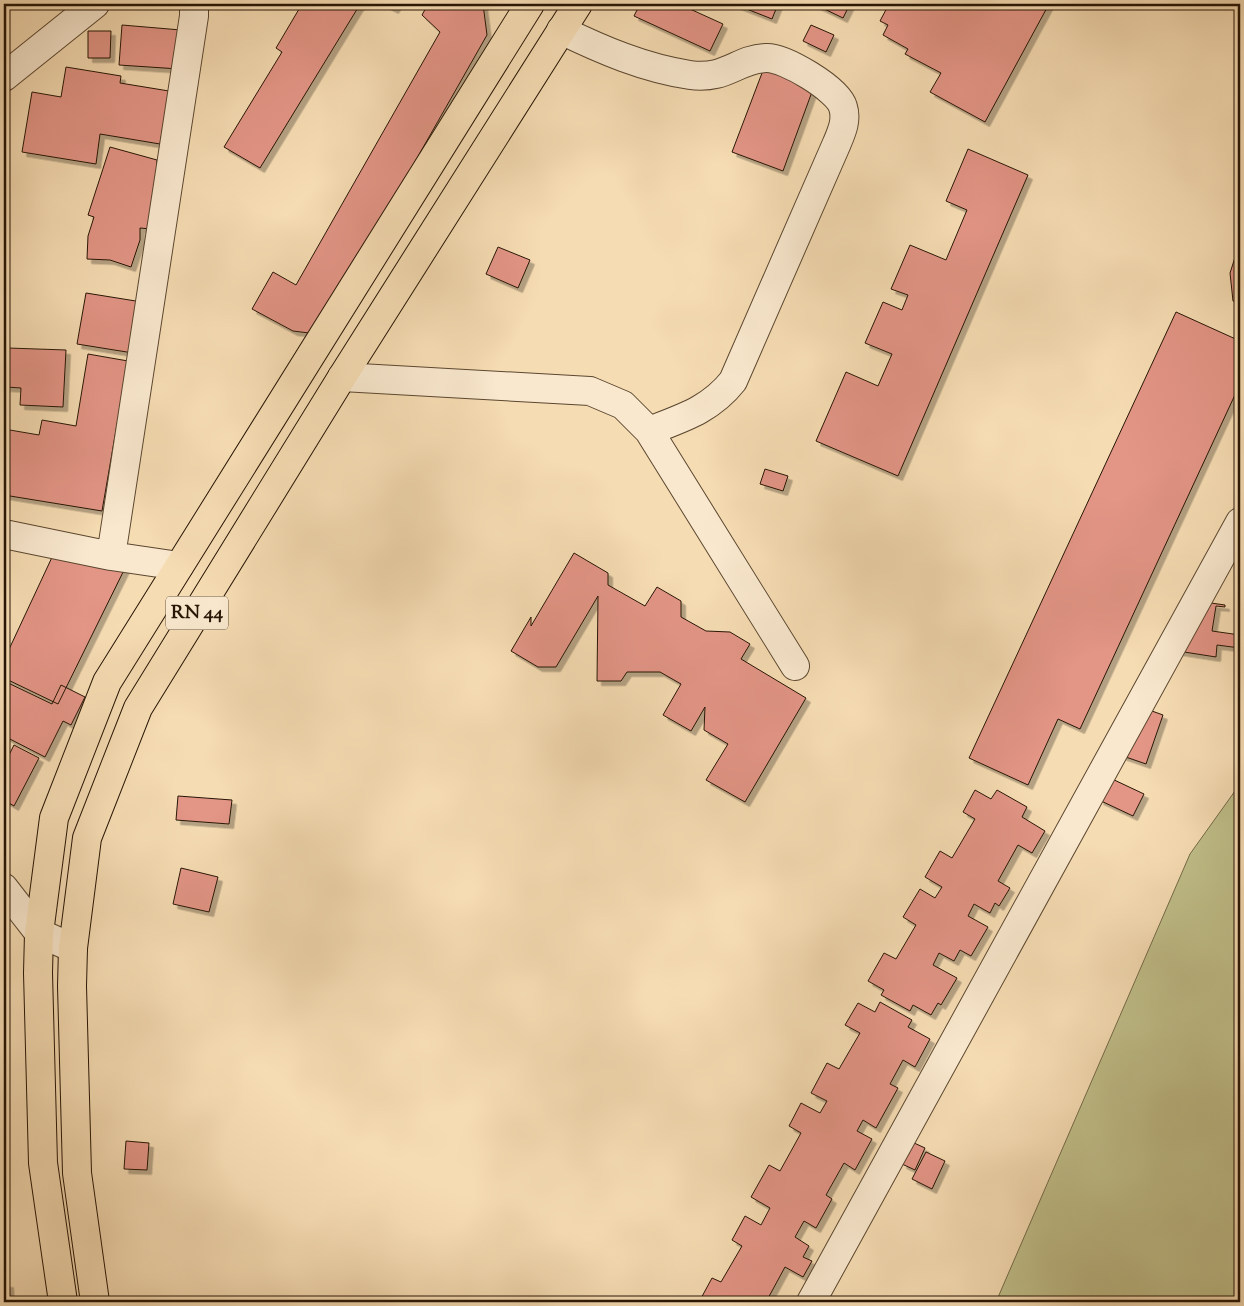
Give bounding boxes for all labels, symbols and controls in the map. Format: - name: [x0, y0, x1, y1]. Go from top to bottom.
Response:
- road number: RN 44: [166, 596, 228, 630]

